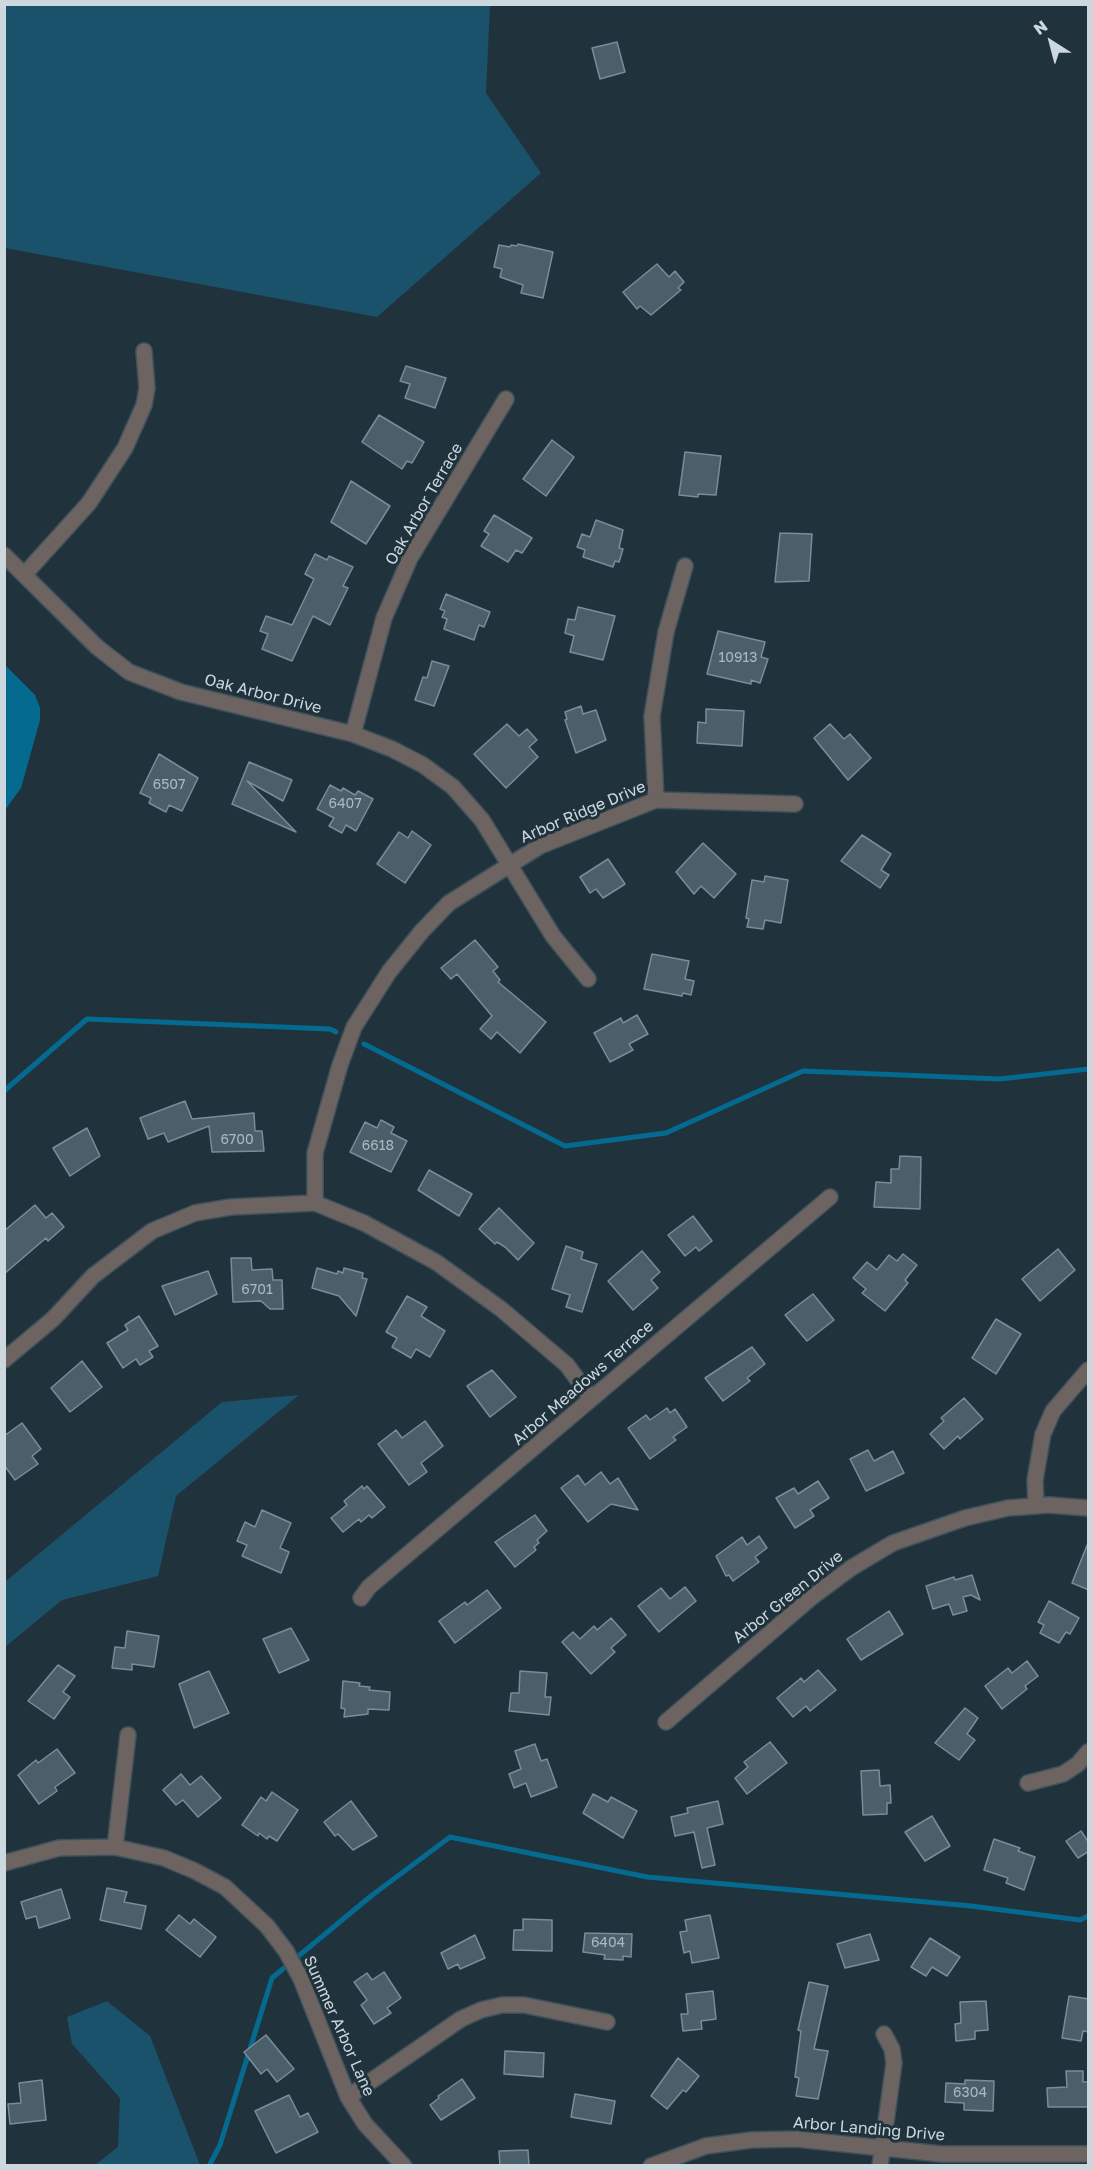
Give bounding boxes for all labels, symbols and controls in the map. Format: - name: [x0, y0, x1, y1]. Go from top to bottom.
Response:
- north arrow: [1021, 12, 1081, 72]
- text: N: [1030, 16, 1051, 39]
- street label: Oak Arbor Terrace: [381, 440, 467, 568]
- house number: 10913: [719, 650, 757, 666]
- street label: Oak Arbor Drive: [202, 670, 324, 718]
- house number: 6507: [153, 777, 185, 793]
- street label: Arbor Ridge Drive: [517, 777, 649, 847]
- house number: 6407: [328, 796, 362, 812]
- house number: 6700: [220, 1132, 254, 1148]
- house number: 6618: [362, 1138, 394, 1154]
- house number: 6701: [241, 1282, 273, 1298]
- street label: Arbor Meadows Terrace: [509, 1317, 657, 1449]
- street label: Arbor Green Drive: [729, 1547, 847, 1647]
- house number: 6404: [591, 1935, 625, 1951]
- street label: Summer Arbor Lane: [299, 1953, 379, 2099]
- house number: 6304: [953, 2085, 987, 2101]
- street label: Arbor Landing Drive: [792, 2113, 946, 2145]

